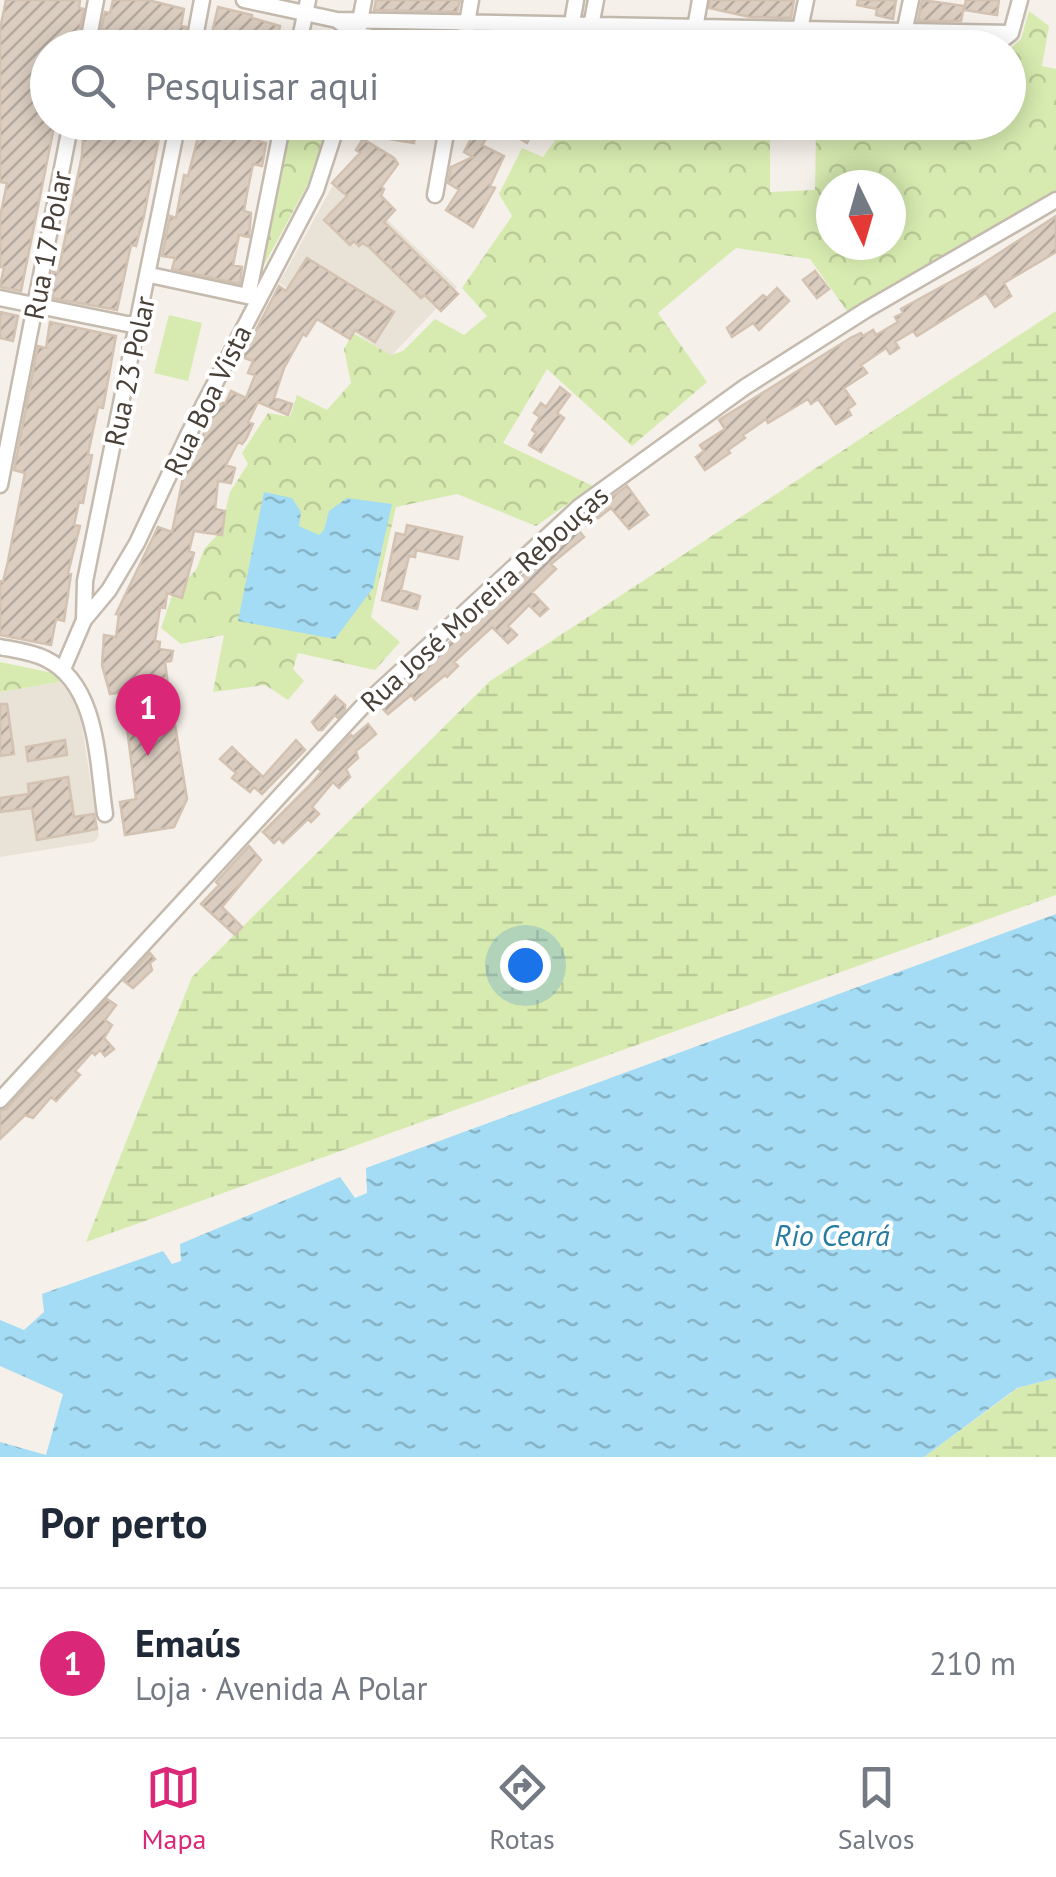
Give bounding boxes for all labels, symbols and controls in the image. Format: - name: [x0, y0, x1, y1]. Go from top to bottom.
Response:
- search box: [30, 30, 1026, 140]
- icon: search: [65, 58, 120, 113]
- text: Pesquisar aqui: [145, 61, 379, 110]
- street label: Rua 17 Polar: [14, 167, 80, 322]
- north arrow: [816, 170, 906, 260]
- street label: Rua 23 Polar: [95, 292, 163, 449]
- street label: Rua Boa Vista: [155, 319, 259, 481]
- street label: Rua José Moreira Rebouças: [352, 477, 616, 719]
- pin: 1: [116, 674, 180, 756]
- your location: [500, 940, 551, 991]
- water label: Rio Ceará: [774, 1215, 890, 1254]
- text: Por perto: [40, 1495, 207, 1550]
- text: Emaús: [135, 1618, 241, 1667]
- text: 1: [63, 1642, 82, 1684]
- text: 210 m: [929, 1642, 1016, 1684]
- text: Loja · Avenida A Polar: [135, 1667, 427, 1709]
- tab: Mapa: [141, 1760, 206, 1857]
- tab: Rotas: [489, 1760, 555, 1857]
- tab: Salvos: [838, 1760, 915, 1857]

